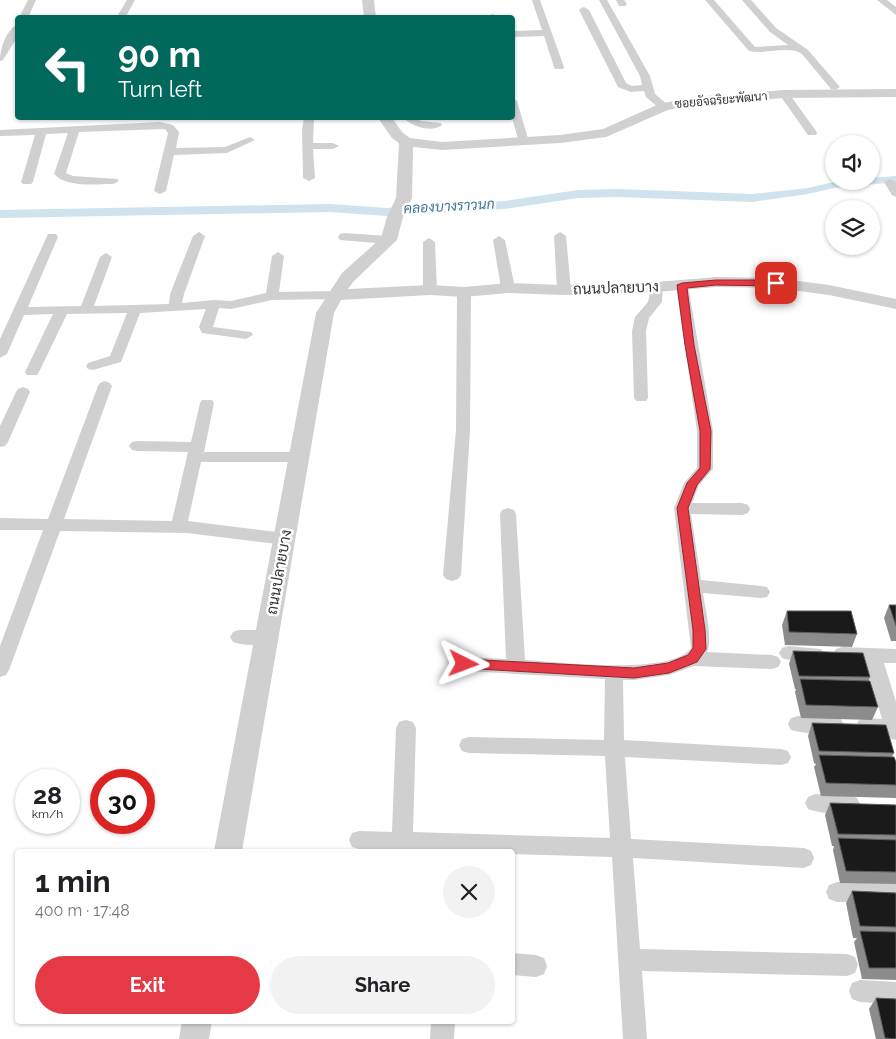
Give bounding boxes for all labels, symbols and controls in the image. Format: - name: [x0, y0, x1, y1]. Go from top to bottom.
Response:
- text: 90 m: [118, 34, 201, 75]
- icon: left: [35, 35, 100, 100]
- text: Turn left: [118, 76, 202, 102]
- street label: ซอยอัจฉริยะพัฒนา: [674, 89, 768, 111]
- map controls: [825, 135, 880, 255]
- button: sound: [825, 135, 880, 190]
- water label: คลองบางราวนก: [403, 196, 495, 216]
- button: layers: [825, 200, 880, 255]
- pin: [755, 262, 797, 304]
- icon: arrive: [762, 269, 790, 297]
- street label: ถนนปลายบาง: [573, 278, 659, 298]
- street label: ถนนปลายบาง: [263, 528, 295, 616]
- position arrow: [437, 637, 489, 689]
- speed limit sign: 30: [90, 769, 155, 834]
- text: 28: [33, 780, 62, 810]
- text: km/h: [32, 807, 63, 821]
- text: 1 min: [35, 864, 111, 899]
- button: close: [443, 866, 495, 918]
- text: 400 m · 17:48: [35, 901, 130, 920]
- button: Exit: [35, 956, 260, 1014]
- button: Share: [270, 956, 495, 1014]

